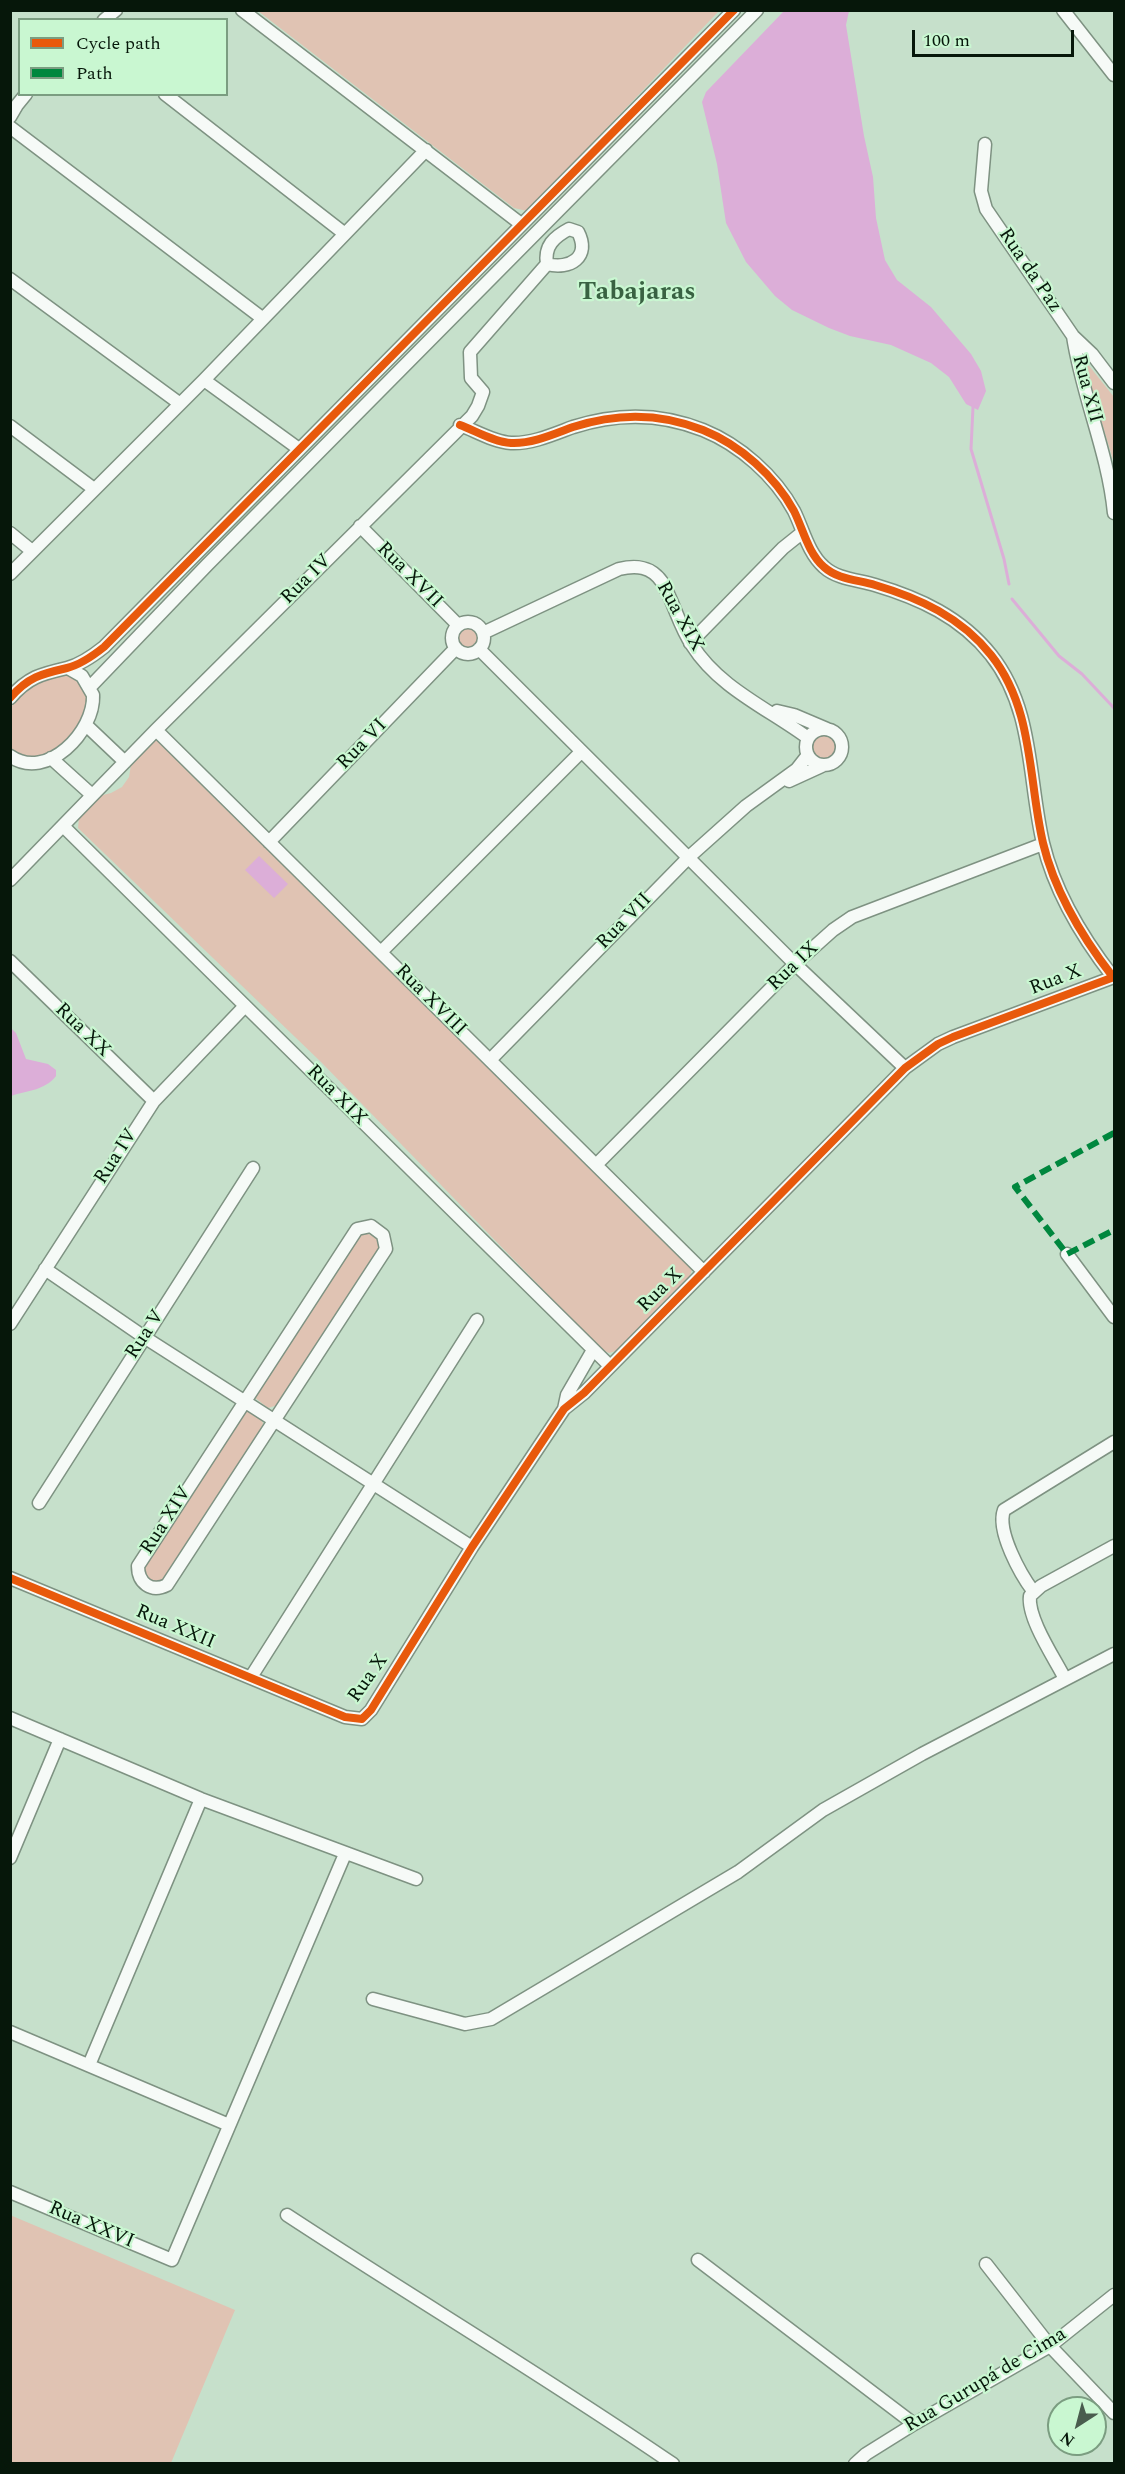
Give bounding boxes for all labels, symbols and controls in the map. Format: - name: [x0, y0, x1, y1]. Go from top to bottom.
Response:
- legend: [18, 18, 228, 96]
- scale bar: [915, 18, 1077, 56]
- text: 100 m: [923, 27, 970, 54]
- text: Cycle path: [76, 30, 161, 57]
- text: Path: [76, 60, 113, 87]
- street label: Rua da Paz: [992, 224, 1066, 318]
- district label: Tabajaras: [578, 278, 696, 310]
- street label: Rua XII: [1065, 352, 1107, 426]
- street label: Rua XVII: [371, 538, 447, 614]
- street label: Rua IV: [277, 550, 337, 610]
- street label: Rua XIX: [650, 578, 708, 656]
- street label: Rua VI: [333, 714, 393, 776]
- street label: Rua VII: [592, 889, 658, 955]
- street label: Rua IX: [763, 937, 825, 997]
- street label: Rua XVIII: [389, 960, 471, 1042]
- street label: Rua X: [1026, 960, 1086, 1002]
- street label: Rua XX: [49, 999, 115, 1063]
- street label: Rua XIX: [300, 1060, 372, 1132]
- street label: Rua IV: [90, 1125, 144, 1189]
- street label: Rua X: [633, 1263, 689, 1319]
- street label: Rua V: [121, 1306, 171, 1364]
- street label: Rua XIV: [136, 1482, 198, 1560]
- street label: Rua XXII: [132, 1601, 218, 1655]
- street label: Rua X: [344, 1650, 394, 1708]
- street label: Rua XXVI: [45, 2197, 137, 2255]
- street label: Rua Gurupá de Cima: [901, 2323, 1071, 2439]
- north arrow: [1047, 2396, 1107, 2456]
- text: N: [1055, 2425, 1080, 2452]

